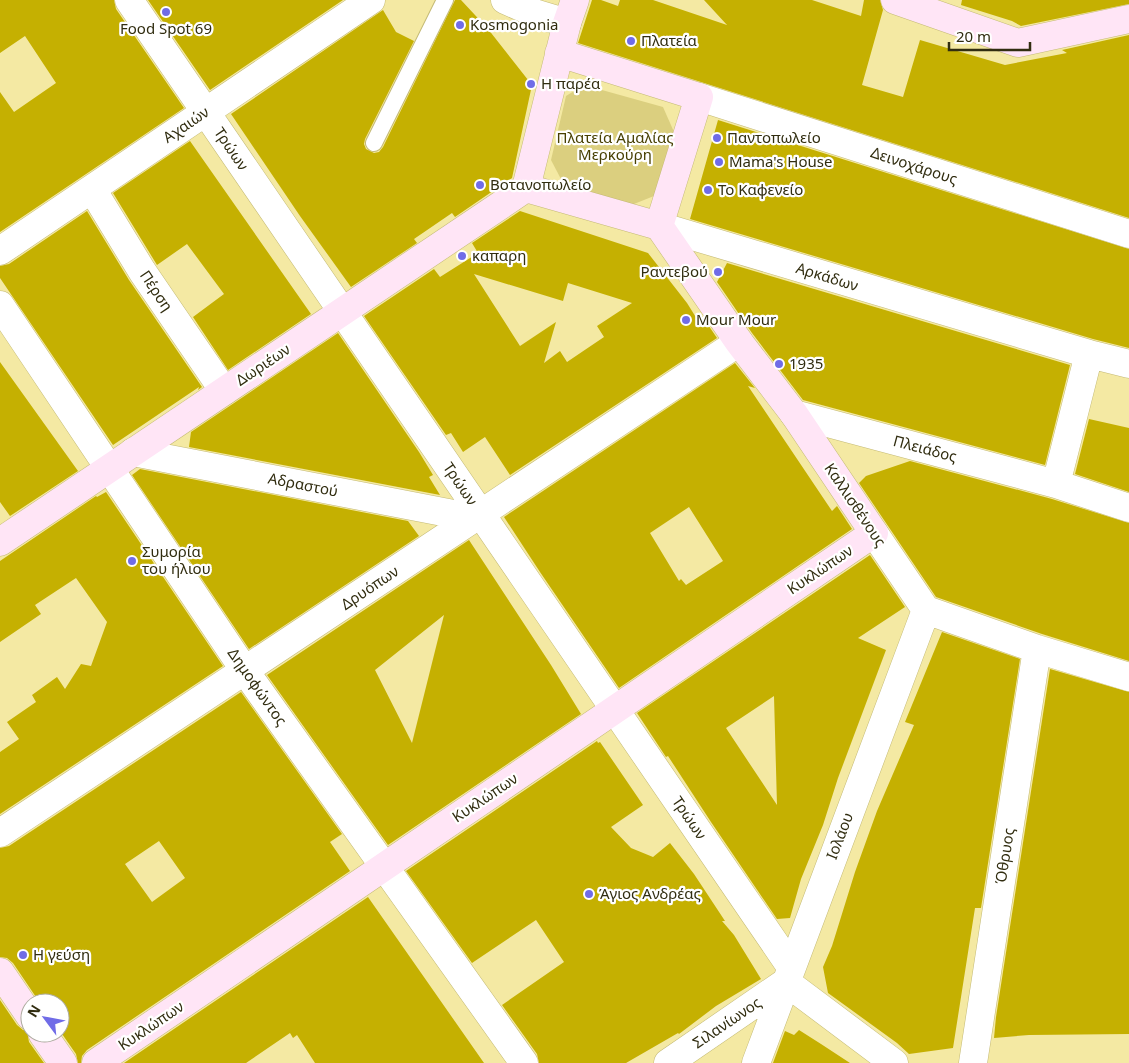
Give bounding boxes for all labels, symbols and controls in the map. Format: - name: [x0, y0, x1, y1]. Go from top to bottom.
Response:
- marker: Food Spot 69: [160, 6, 172, 18]
- place label: Kosmogonia: [470, 14, 559, 34]
- place label: Food Spot 69: [120, 18, 212, 38]
- marker: Kosmogonia: [454, 19, 466, 31]
- scale bar: [949, 20, 1030, 52]
- text: 20 m: [956, 26, 991, 46]
- place label: Πλατεία: [641, 30, 698, 50]
- marker: Πλατεία: [625, 35, 637, 47]
- place label: Η παρέα: [541, 73, 601, 93]
- marker: Η παρέα: [525, 78, 537, 90]
- street label: Αχαιών: [159, 101, 213, 147]
- street label: Τρώων: [210, 123, 254, 174]
- park label: Πλατεία Αμαλίας Μερκούρη: [557, 127, 673, 164]
- place label: Παντοπωλείο: [727, 127, 821, 147]
- marker: Παντοπωλείο: [711, 132, 723, 144]
- street label: Δεινοχάρους: [868, 142, 960, 188]
- place label: Mama's House: [729, 151, 832, 171]
- marker: Mama's House: [713, 156, 725, 168]
- place label: Βοτανοπωλείο: [490, 174, 591, 194]
- marker: Βοτανοπωλείο: [474, 179, 486, 191]
- place label: Το Καφενείο: [718, 179, 803, 199]
- marker: Το Καφενείο: [702, 184, 714, 196]
- place label: καπαρη: [472, 245, 526, 265]
- marker: καπαρη: [456, 250, 468, 262]
- street label: Αρκάδων: [794, 257, 861, 295]
- place label: Ραντεβού: [641, 261, 708, 281]
- street label: Πέρση: [136, 266, 178, 315]
- marker: Ραντεβού: [712, 266, 724, 278]
- place label: Mour Mour: [696, 309, 776, 329]
- marker: Mour Mour: [680, 314, 692, 326]
- street label: Δωριέων: [231, 339, 294, 390]
- place label: 1935: [789, 353, 823, 373]
- marker: 1935: [773, 358, 785, 370]
- street label: Πλειάδος: [891, 430, 959, 466]
- street label: Τρώων: [439, 458, 483, 509]
- street label: Καλλισθένους: [820, 459, 891, 550]
- street label: Αδραστού: [266, 467, 340, 501]
- street label: Κυκλώπων: [783, 540, 856, 598]
- place label: Συμορία του ήλιου: [142, 541, 211, 578]
- marker: Συμορία του ήλιου: [126, 555, 138, 567]
- street label: Δρυόπων: [337, 560, 402, 614]
- street label: Δημοφώντος: [224, 644, 292, 729]
- street label: Κυκλώπων: [448, 768, 521, 826]
- street label: Τρώων: [668, 792, 712, 843]
- street label: Ιολάου: [821, 809, 857, 862]
- street label: Όθρυος: [990, 826, 1018, 885]
- place label: Άγιος Ανδρέας: [599, 883, 701, 903]
- marker: Άγιος Ανδρέας: [583, 888, 595, 900]
- place label: Η γεύση: [33, 944, 90, 964]
- marker: Η γεύση: [17, 949, 29, 961]
- street label: Σιλανίωνος: [688, 992, 765, 1052]
- north arrow: [20, 993, 70, 1043]
- street label: Κυκλώπων: [114, 996, 187, 1054]
- text: N: [22, 1001, 45, 1021]

